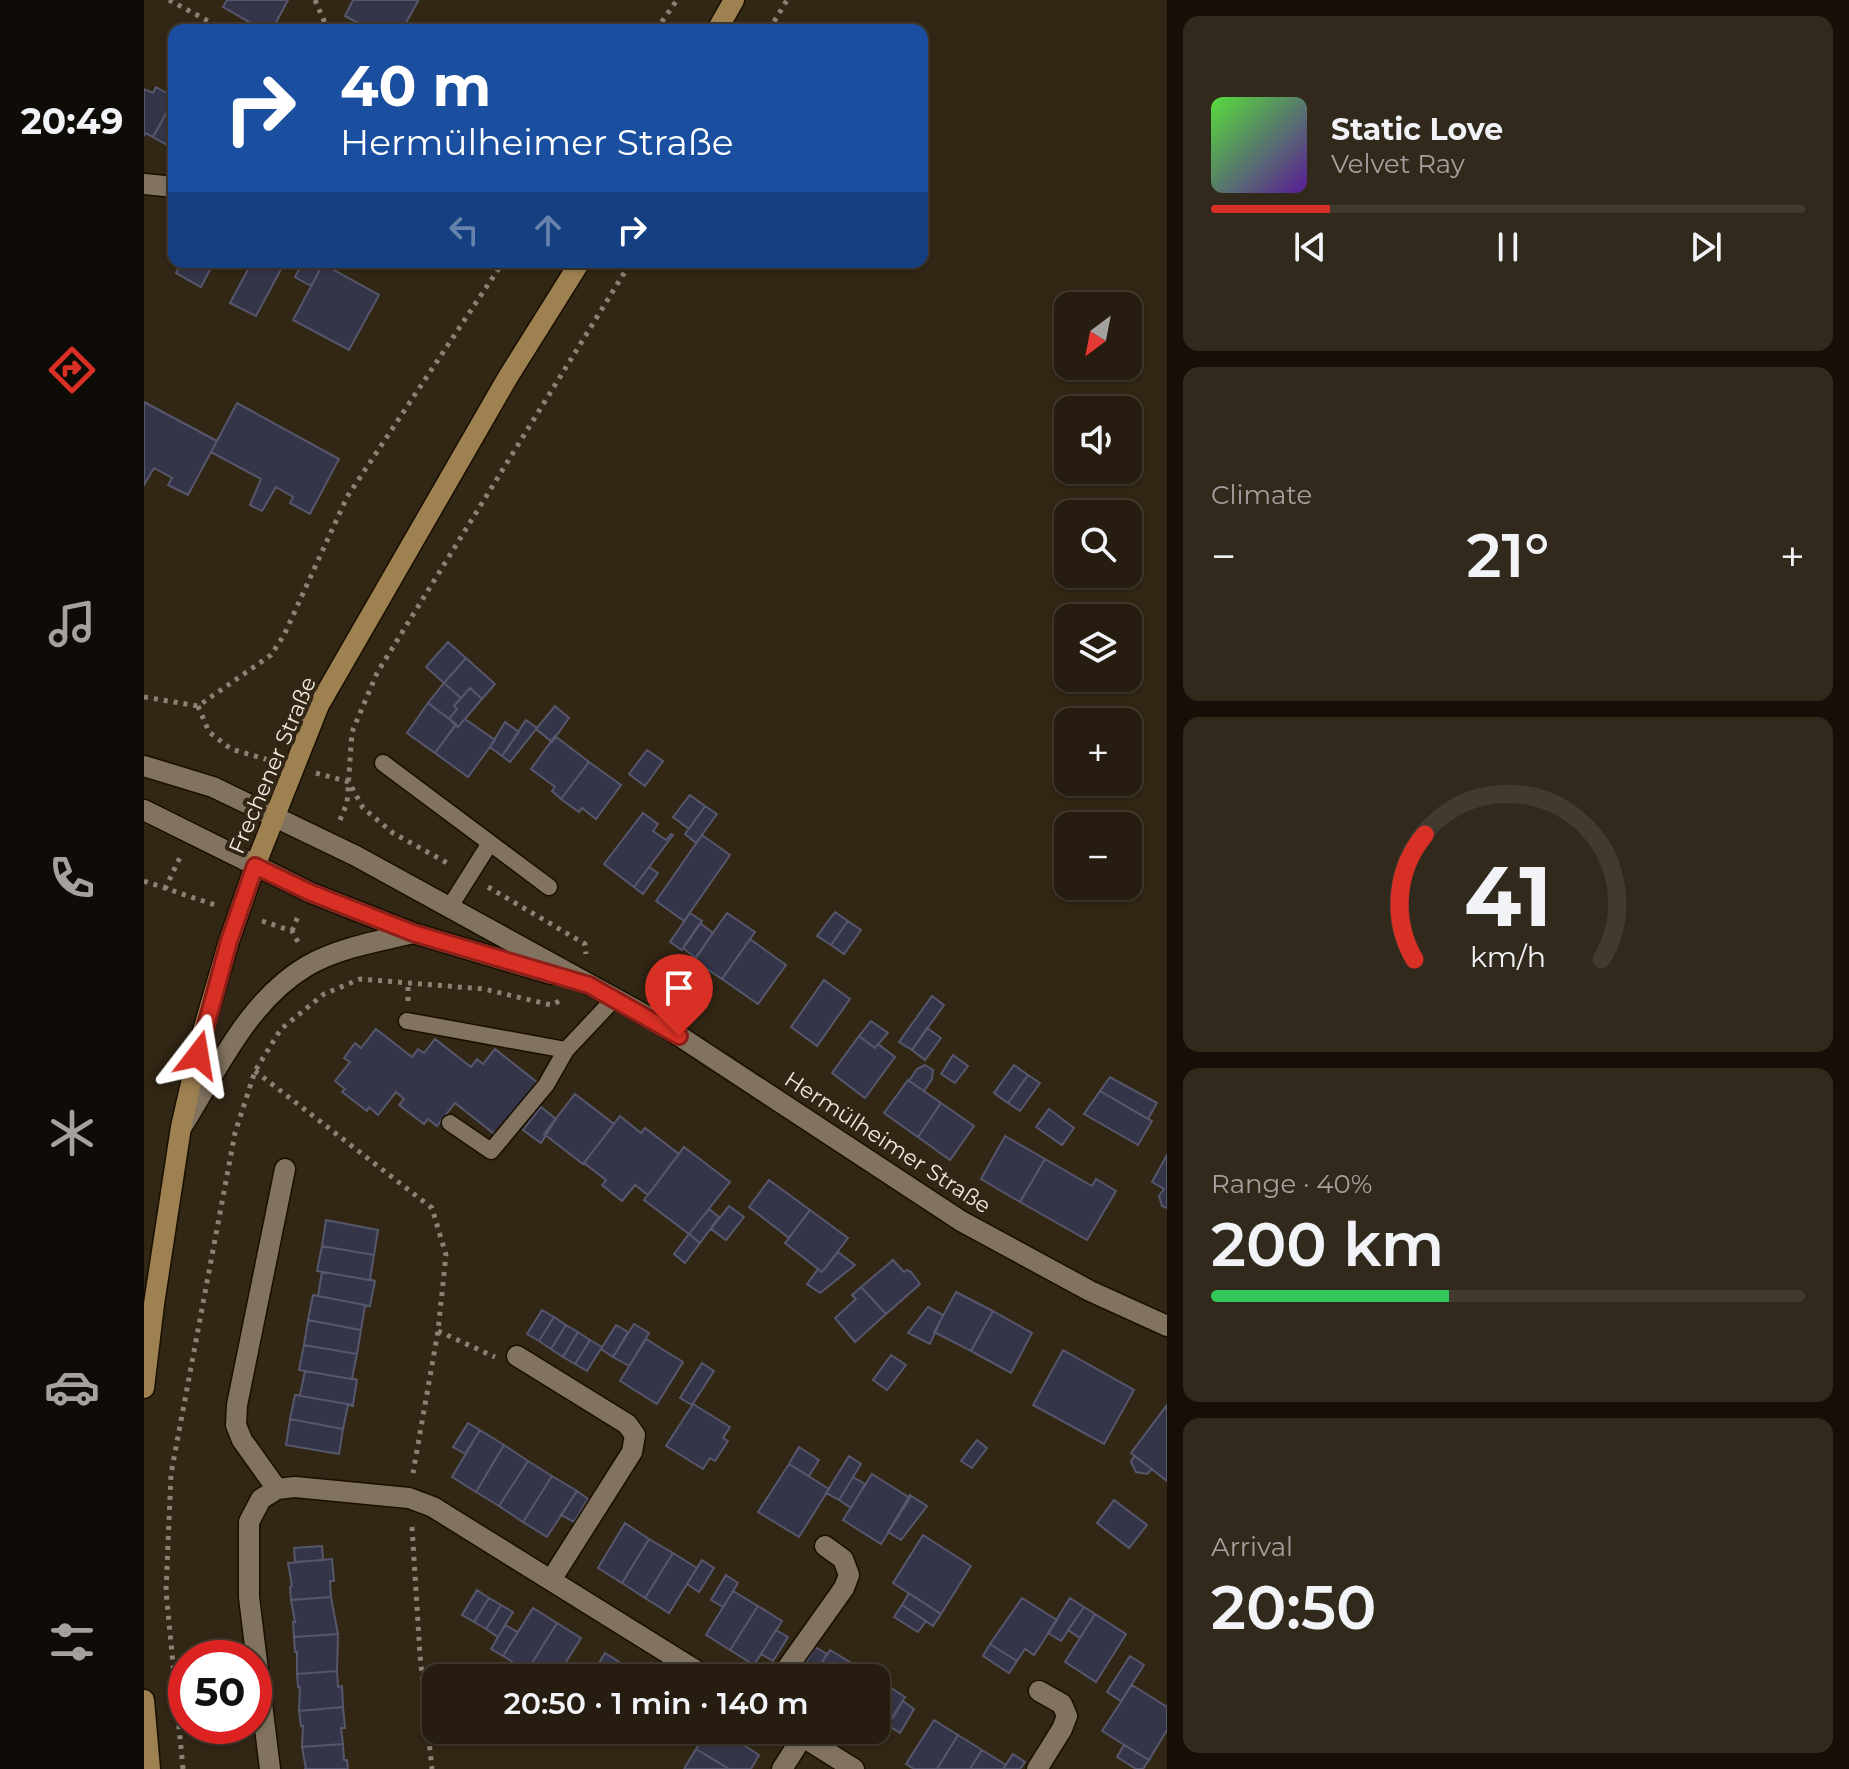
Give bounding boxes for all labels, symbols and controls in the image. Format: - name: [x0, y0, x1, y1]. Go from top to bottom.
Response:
- text: 40 m: [340, 52, 491, 120]
- icon: right: [208, 56, 312, 160]
- text: 20:49: [21, 99, 123, 143]
- text: Static Love: [1331, 111, 1503, 148]
- text: Hermülheimer Straße: [340, 120, 734, 164]
- text: Velvet Ray: [1331, 148, 1465, 180]
- icon: left: [442, 208, 486, 252]
- icon: ahead: [526, 208, 570, 252]
- icon: right: [610, 208, 654, 252]
- icon: previous: [1288, 225, 1332, 269]
- icon: pause: [1486, 225, 1530, 269]
- icon: next: [1684, 225, 1728, 269]
- north arrow: [1054, 292, 1142, 380]
- map controls: [1054, 292, 1142, 900]
- icon: directions: [44, 342, 100, 398]
- button: sound: [1054, 396, 1142, 484]
- text: Climate: [1211, 479, 1312, 511]
- button: search: [1054, 500, 1142, 588]
- text: 21°: [1467, 519, 1549, 592]
- text: −: [1211, 529, 1236, 583]
- text: +: [1780, 529, 1805, 583]
- icon: music: [44, 596, 100, 652]
- button: layers: [1054, 604, 1142, 692]
- street label: Frechener Straße: [223, 672, 322, 858]
- button: +: [1054, 708, 1142, 796]
- button: −: [1054, 812, 1142, 900]
- text: 41: [1464, 845, 1552, 947]
- icon: phone: [44, 850, 100, 906]
- text: km/h: [1470, 940, 1546, 975]
- pin: [645, 954, 713, 1036]
- icon: arrive: [657, 966, 701, 1010]
- position arrow: [156, 1013, 240, 1097]
- street label: Hermülheimer Straße: [780, 1066, 996, 1219]
- icon: climate: [44, 1105, 100, 1161]
- text: Range · 40%: [1211, 1168, 1372, 1200]
- text: 200 km: [1211, 1208, 1444, 1281]
- icon: car: [44, 1359, 100, 1415]
- text: Arrival: [1211, 1531, 1293, 1563]
- text: 20:50: [1211, 1571, 1376, 1644]
- icon: filters: [44, 1614, 100, 1670]
- speed limit sign: 50: [168, 1640, 272, 1744]
- text: 20:50 · 1 min · 140 m: [503, 1685, 809, 1722]

